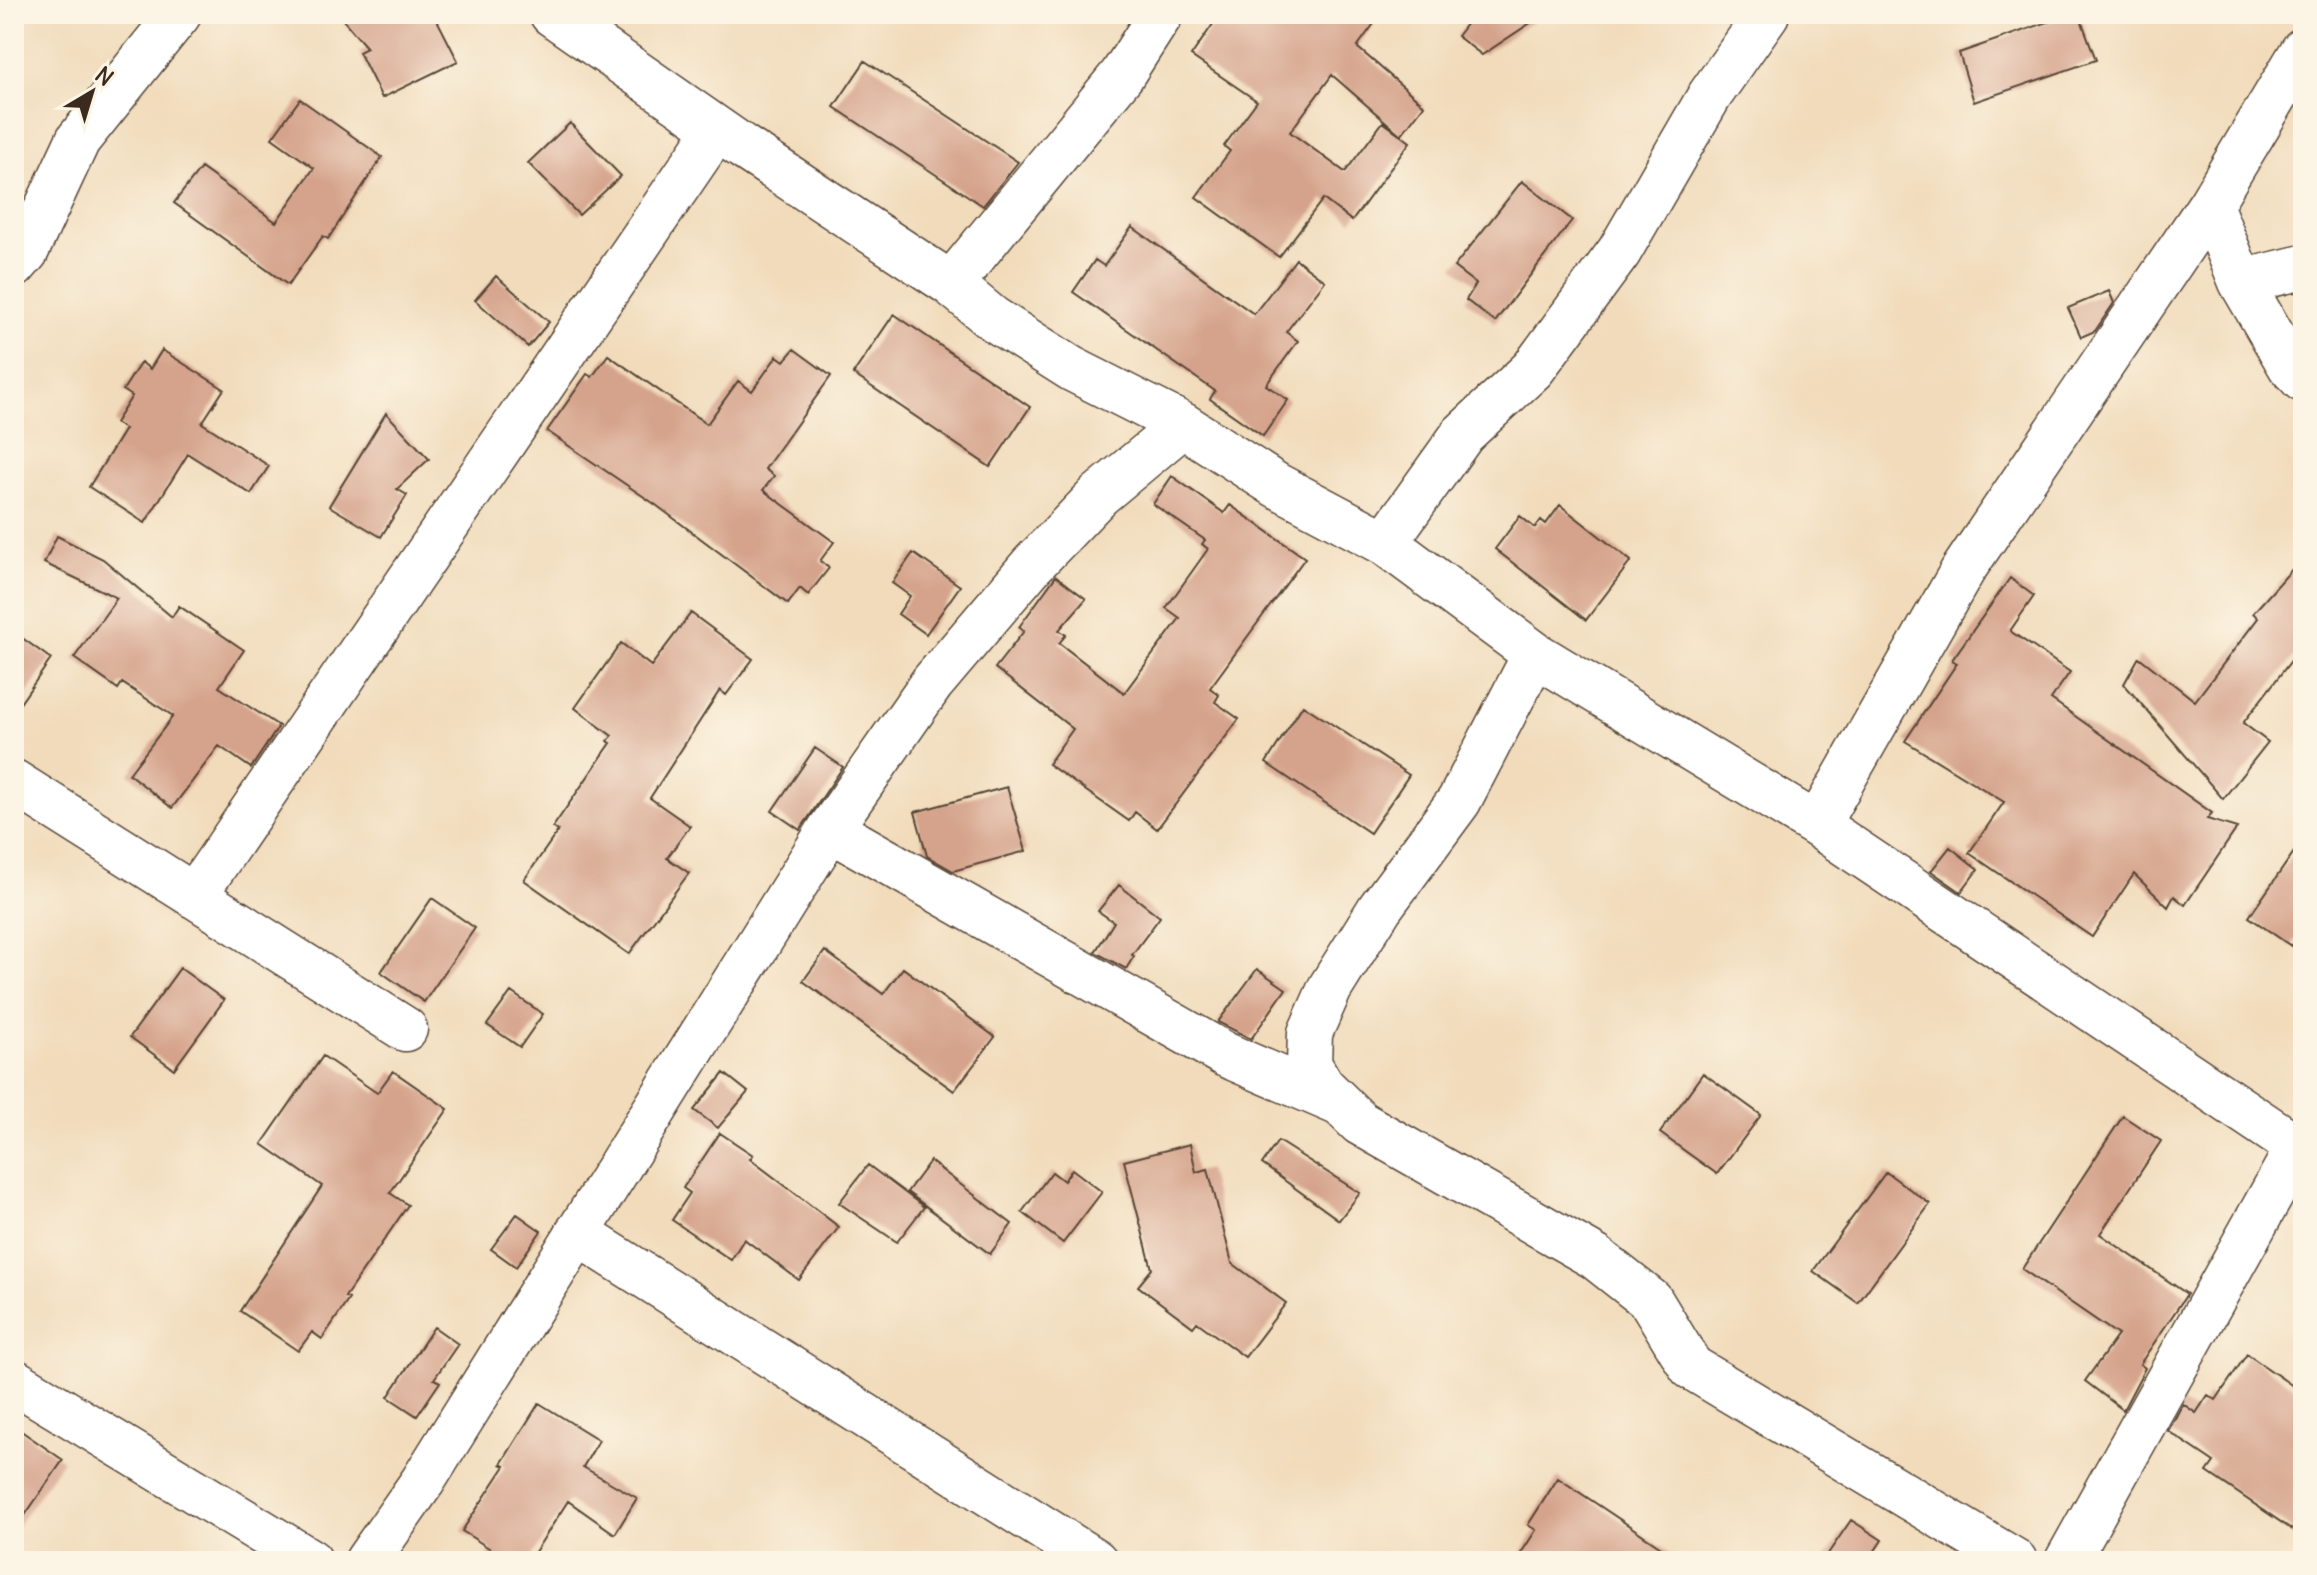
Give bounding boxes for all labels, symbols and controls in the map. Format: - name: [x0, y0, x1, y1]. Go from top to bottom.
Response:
- north arrow: [52, 52, 132, 132]
- text: N: [90, 61, 119, 92]

